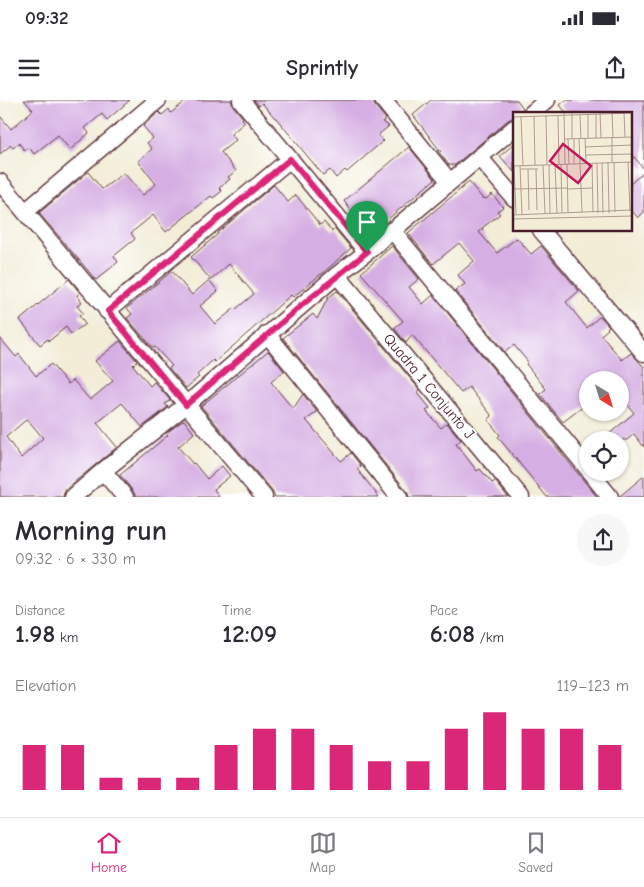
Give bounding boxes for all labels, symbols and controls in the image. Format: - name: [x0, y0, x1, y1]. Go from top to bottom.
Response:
- text: 09:32: [25, 7, 69, 29]
- icon: menu: [15, 54, 43, 82]
- icon: share: [601, 54, 629, 82]
- text: Sprintly: [286, 55, 358, 81]
- inset map: [513, 112, 632, 231]
- pin: [346, 201, 388, 252]
- icon: arrive: [353, 208, 381, 236]
- street label: Quadra 1 Conjunto J: [380, 330, 478, 442]
- north arrow: [579, 371, 629, 421]
- map controls: [579, 371, 629, 481]
- button: locate: [579, 431, 629, 481]
- button: share: [577, 514, 629, 566]
- text: Morning run: [15, 515, 167, 547]
- text: 09:32 · 6 × 330 m: [15, 550, 136, 568]
- text: Distance: [15, 602, 65, 619]
- text: Time: [222, 602, 251, 619]
- text: Pace: [430, 602, 458, 619]
- text: 1.98: [15, 619, 55, 648]
- text: 12:09: [222, 619, 277, 648]
- text: 6:08: [430, 619, 475, 648]
- text: km: [55, 629, 78, 646]
- text: /km: [475, 629, 504, 646]
- text: Elevation: [15, 677, 76, 695]
- text: 119–123 m: [557, 677, 629, 695]
- tab: Home: [91, 829, 127, 876]
- tab: Map: [309, 829, 337, 876]
- tab: Saved: [518, 829, 553, 876]

